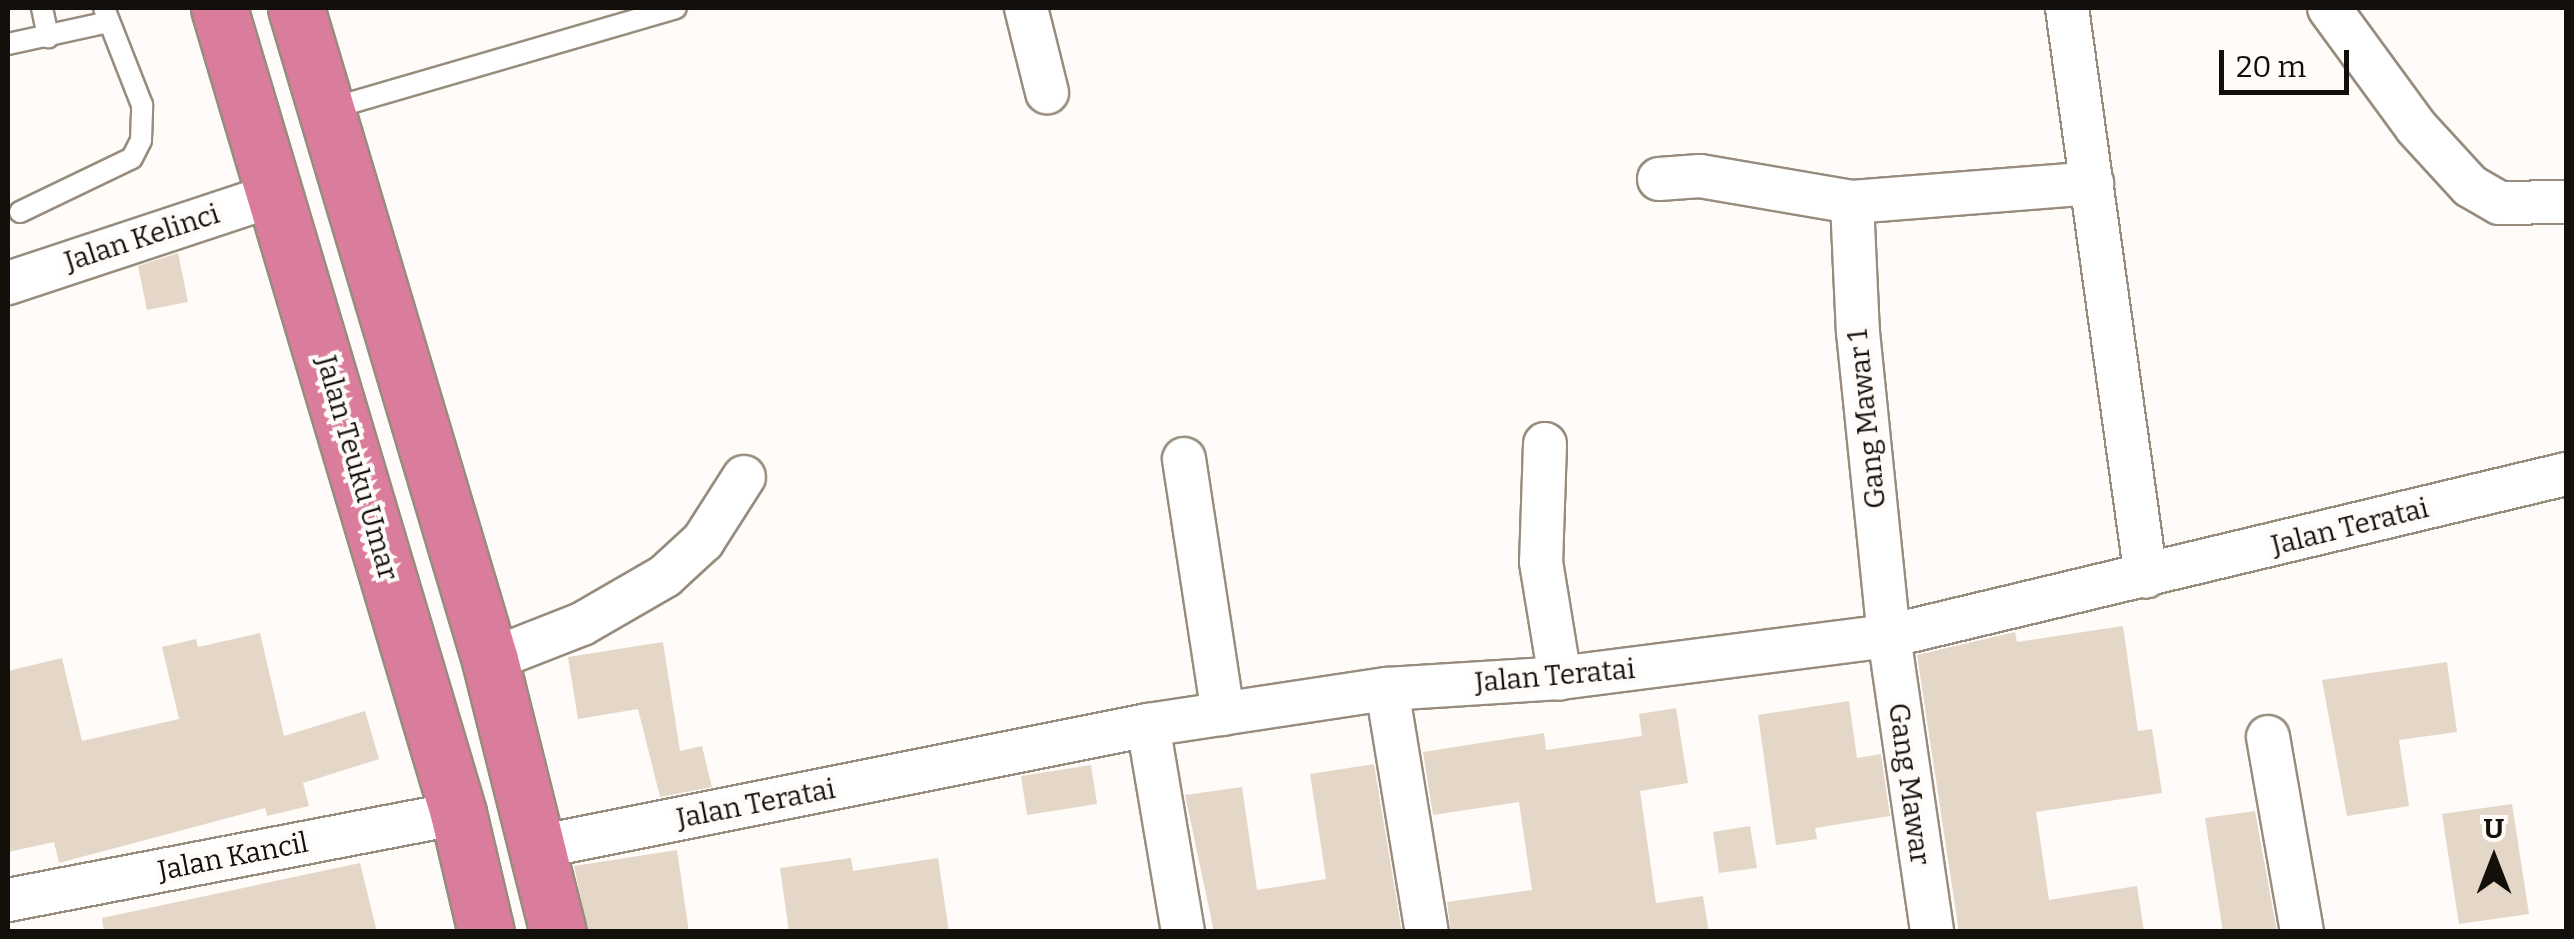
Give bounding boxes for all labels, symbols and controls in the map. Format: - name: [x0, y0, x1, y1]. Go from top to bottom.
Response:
- scale bar: [2224, 30, 2354, 92]
- text: 20 m: [2236, 49, 2306, 85]
- street label: Jalan Kelinci: [60, 197, 224, 279]
- street label: Gang Mawar 1: [1841, 328, 1893, 510]
- street label: Jalan Teuku Umar: [309, 352, 405, 584]
- street label: Jalan Teratai: [2268, 491, 2432, 563]
- street label: Jalan Teratai: [1473, 652, 1637, 700]
- street label: Gang Mawar: [1881, 701, 1937, 867]
- street label: Jalan Teratai: [674, 772, 838, 836]
- north arrow: [2444, 809, 2544, 909]
- text: U: [2484, 812, 2504, 845]
- street label: Jalan Kancil: [155, 826, 311, 888]

